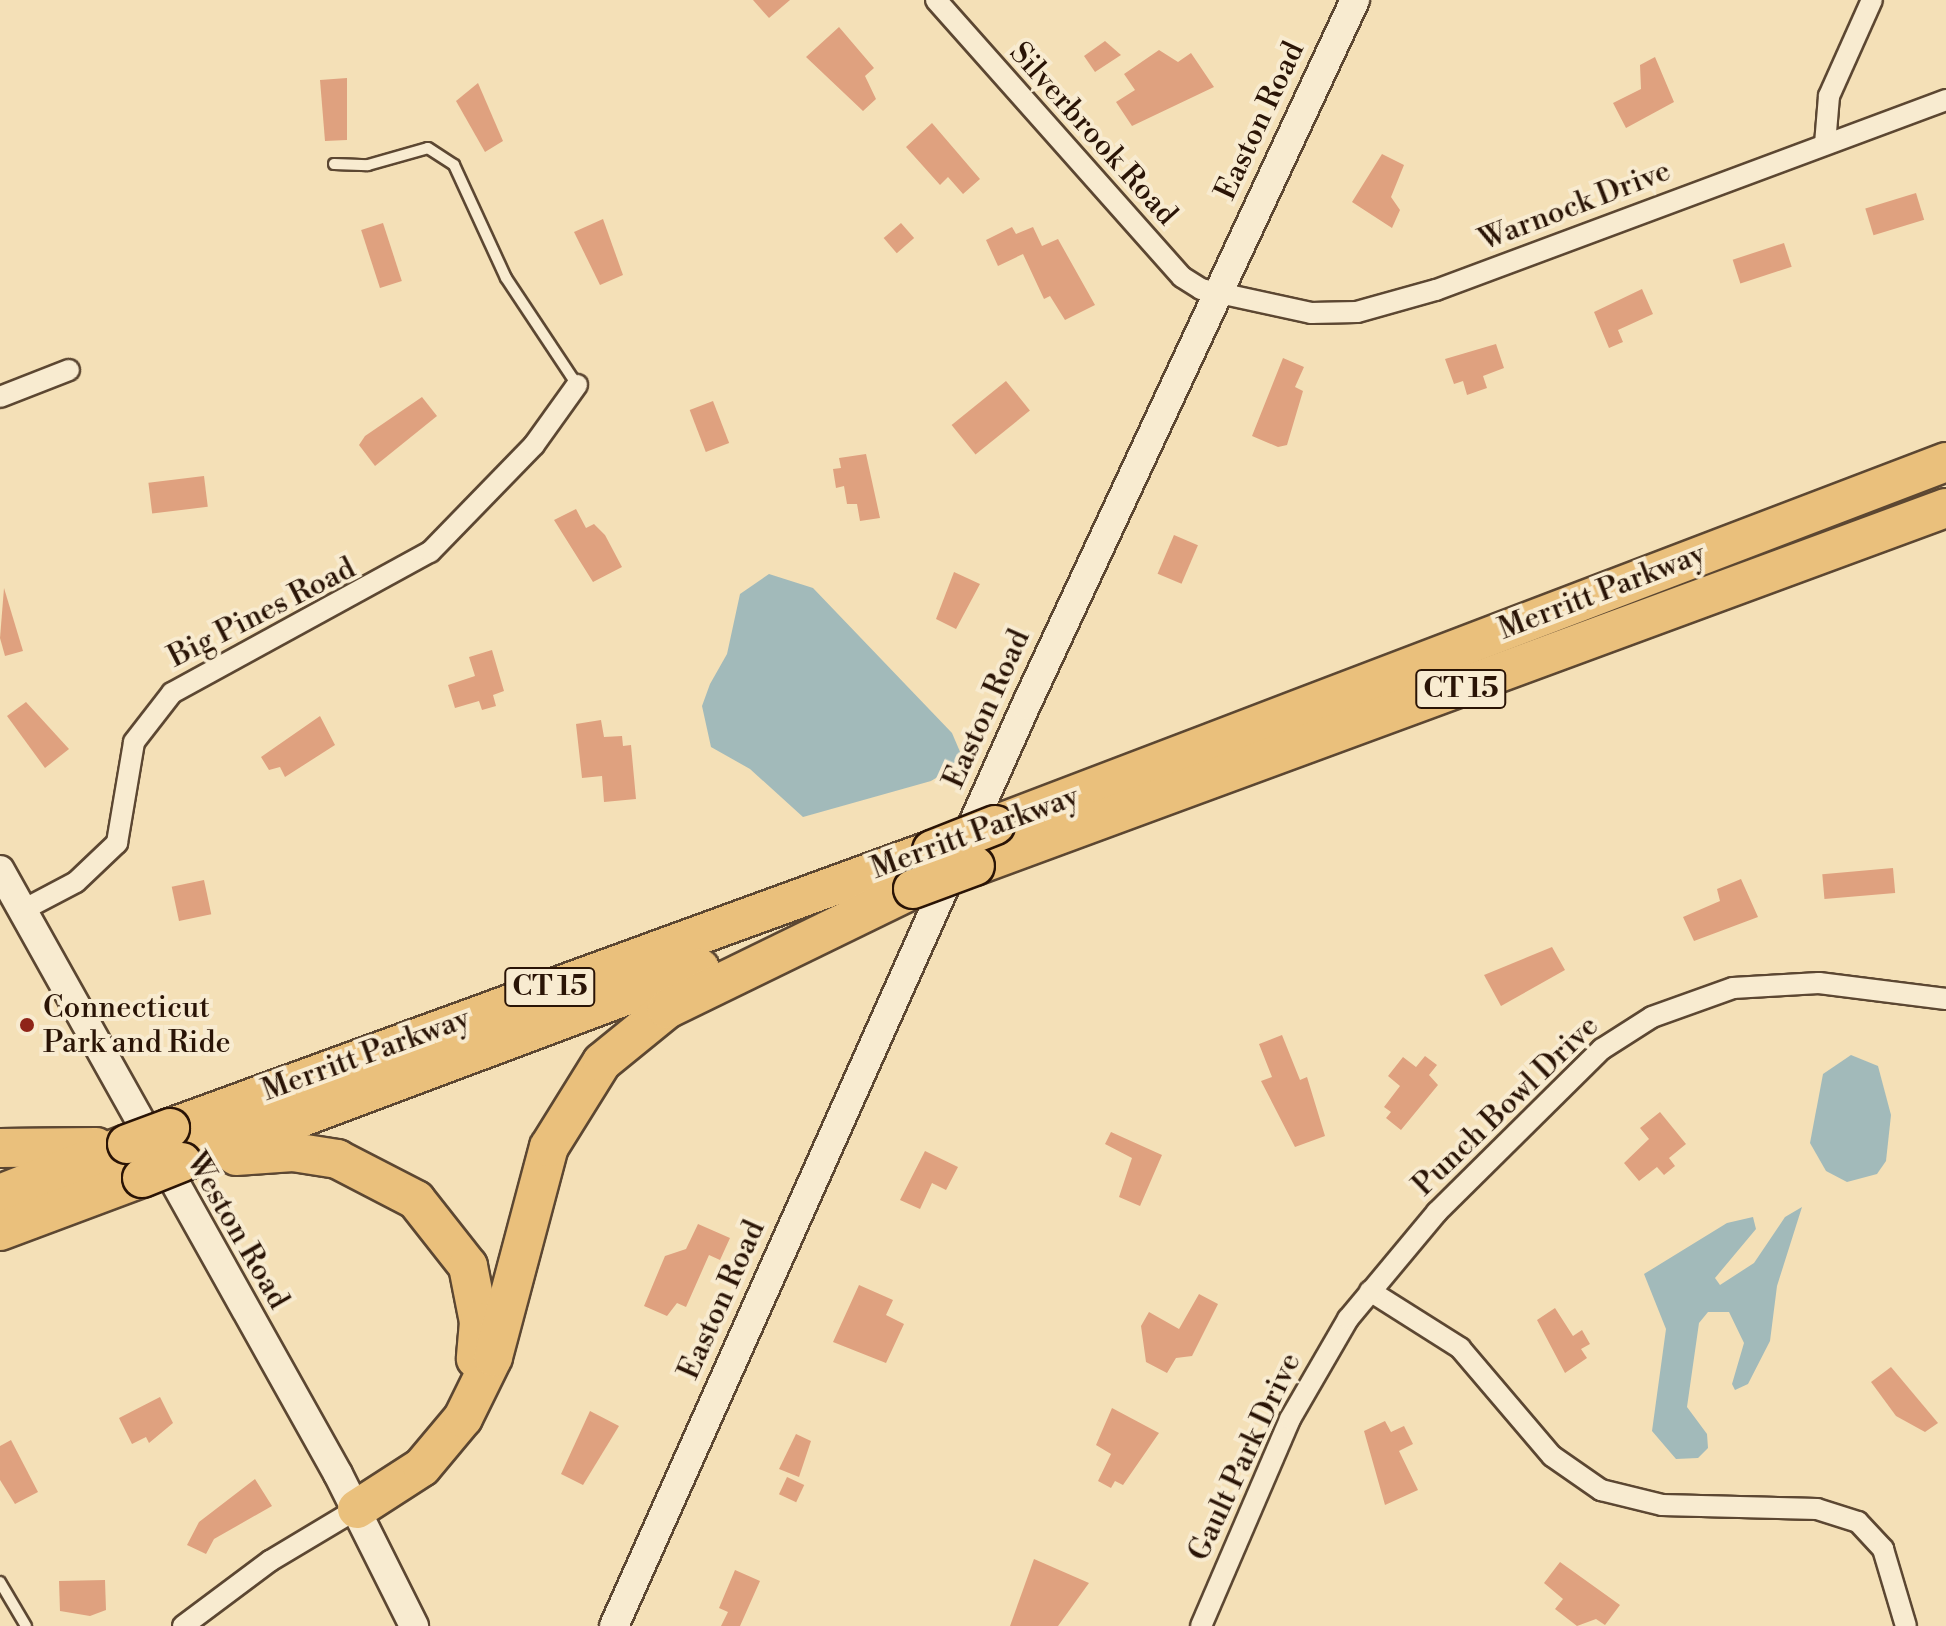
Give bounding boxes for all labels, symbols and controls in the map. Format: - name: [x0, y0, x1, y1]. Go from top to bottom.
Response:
- street label: Silverbrook Road: [1002, 35, 1184, 233]
- street label: Easton Road: [1208, 36, 1312, 206]
- street label: Warnock Drive: [1474, 153, 1676, 259]
- street label: Merritt Parkway: [1494, 536, 1710, 648]
- street label: Big Pines Road: [162, 550, 362, 676]
- street label: Easton Road: [936, 624, 1038, 794]
- road number: CT 15: [1415, 665, 1507, 713]
- street label: Merritt Parkway: [866, 779, 1084, 887]
- road number: CT 15: [504, 963, 596, 1011]
- place label: Connecticut Park and Ride: [43, 990, 231, 1060]
- street label: Merritt Parkway: [257, 1001, 475, 1109]
- street label: Punch Bowl Drive: [1406, 1008, 1606, 1204]
- marker: Connecticut Park and Ride: [18, 1016, 36, 1034]
- street label: Weston Road: [178, 1146, 296, 1316]
- street label: Easton Road: [671, 1215, 773, 1385]
- street label: Gault Park Drive: [1181, 1347, 1309, 1567]

